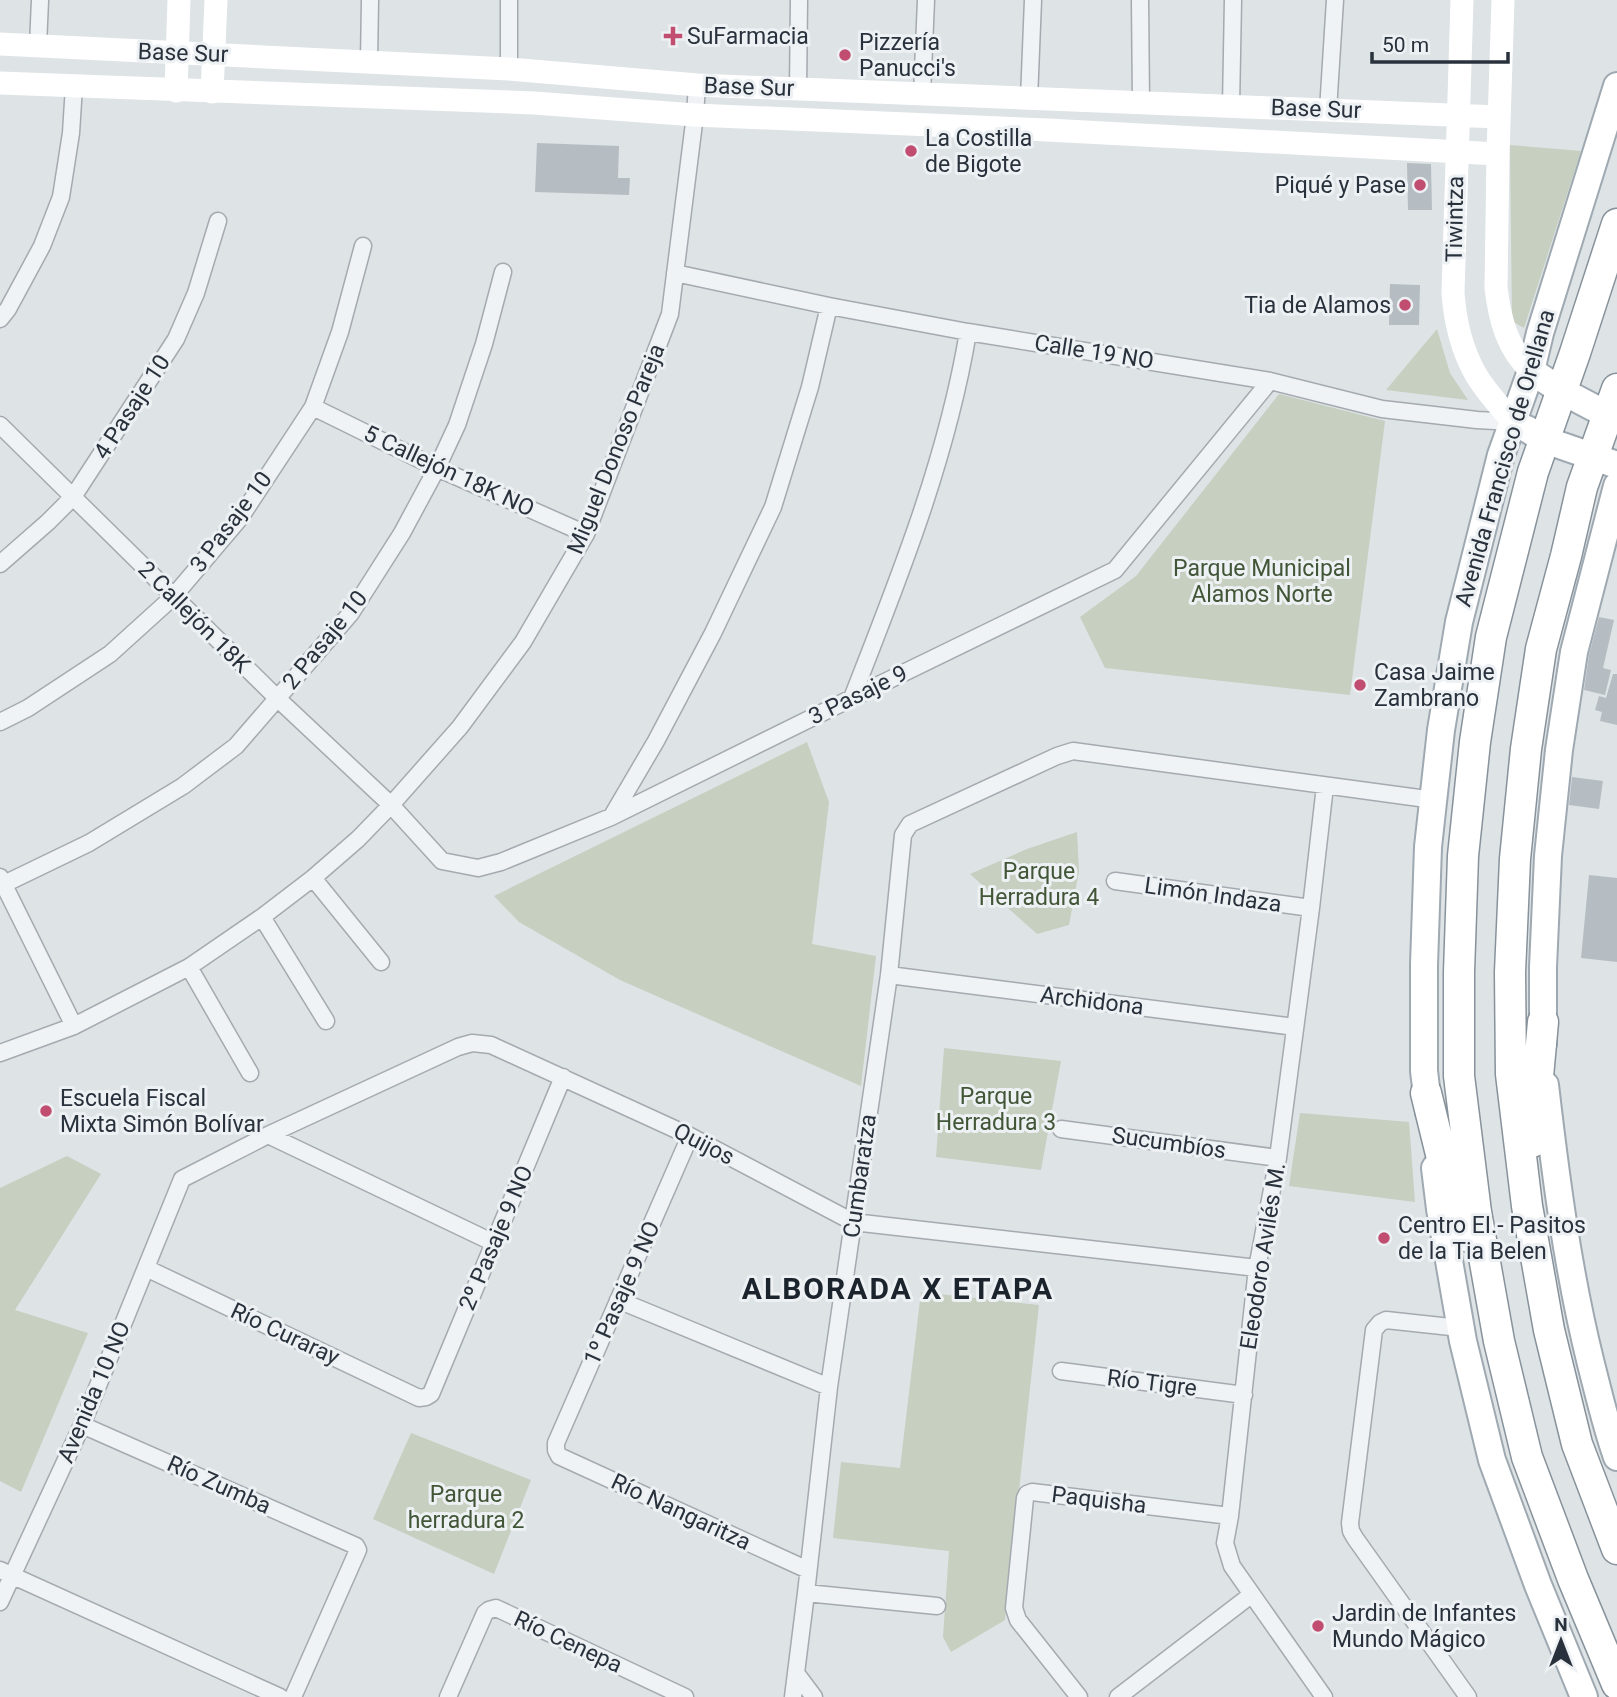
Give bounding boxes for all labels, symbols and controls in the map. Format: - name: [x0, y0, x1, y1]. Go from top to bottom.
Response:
- scale bar: [1372, 21, 1508, 65]
- place label: SuFarmacia: [687, 23, 809, 50]
- marker: SuFarmacia: [665, 28, 681, 44]
- place label: Pizzería Panucci's: [859, 29, 956, 82]
- text: 50 m: [1382, 33, 1429, 57]
- street label: Base Sur: [137, 38, 229, 68]
- marker: Pizzería Panucci's: [837, 47, 853, 63]
- street label: Base Sur: [703, 72, 795, 102]
- street label: Base Sur: [1270, 94, 1362, 124]
- place label: La Costilla de Bigote: [925, 125, 1032, 178]
- marker: La Costilla de Bigote: [903, 143, 919, 159]
- place label: Piqué y Pase: [1275, 172, 1406, 199]
- street label: Tiwintza: [1441, 176, 1469, 262]
- marker: Piqué y Pase: [1412, 177, 1428, 193]
- place label: Tia de Alamos: [1244, 292, 1391, 319]
- marker: Tia de Alamos: [1397, 297, 1413, 313]
- street label: Avenida Francisco de Orellana: [1450, 306, 1560, 610]
- street label: Calle 19 NO: [1032, 329, 1156, 375]
- street label: Miguel Donoso Pareja: [561, 340, 671, 558]
- street label: 4 Pasaje 10: [88, 350, 176, 464]
- street label: 5 Callejón 18K NO: [360, 420, 538, 522]
- street label: 3 Pasaje 10: [184, 466, 278, 578]
- park label: Parque Municipal Alamos Norte: [1173, 555, 1351, 608]
- street label: 2 Callejón 18K: [133, 556, 256, 679]
- street label: 2 Pasaje 10: [277, 585, 373, 695]
- place label: Casa Jaime Zambrano: [1374, 659, 1495, 712]
- street label: 3 Pasaje 9: [804, 660, 912, 730]
- marker: Casa Jaime Zambrano: [1352, 677, 1368, 693]
- park label: Parque Herradura 4: [979, 858, 1099, 911]
- street label: Limón Indaza: [1143, 872, 1283, 918]
- street label: Archidona: [1039, 981, 1145, 1021]
- park label: Parque Herradura 3: [936, 1083, 1056, 1136]
- place label: Escuela Fiscal Mixta Simón Bolívar: [60, 1085, 264, 1138]
- marker: Escuela Fiscal Mixta Simón Bolívar: [38, 1103, 54, 1119]
- street label: Cumbaratza: [838, 1112, 882, 1240]
- street label: Quijos: [669, 1117, 739, 1171]
- street label: Sucumbíos: [1110, 1122, 1228, 1164]
- street label: Eleodoro Avilés M.: [1235, 1160, 1291, 1352]
- street label: 2º Pasaje 9 NO: [453, 1162, 539, 1314]
- place label: Centro EI.- Pasitos de la Tia Belen: [1398, 1212, 1586, 1265]
- street label: 1º Pasaje 9 NO: [578, 1217, 666, 1369]
- marker: Centro EI.- Pasitos de la Tia Belen: [1376, 1230, 1392, 1246]
- district label: ALBORADA X ETAPA: [742, 1271, 1054, 1306]
- street label: Río Curaray: [226, 1297, 344, 1371]
- street label: Avenida 10 NO: [52, 1317, 136, 1467]
- street label: Río Tigre: [1106, 1364, 1198, 1402]
- street label: Río Zumba: [163, 1450, 275, 1520]
- street label: Río Nangaritza: [607, 1468, 755, 1556]
- park label: Parque herradura 2: [408, 1481, 524, 1534]
- street label: Paquisha: [1050, 1481, 1148, 1519]
- place label: Jardin de Infantes Mundo Mágico: [1332, 1600, 1516, 1653]
- street label: Río Cenepa: [510, 1605, 626, 1679]
- north arrow: [1526, 1606, 1596, 1676]
- text: N: [1554, 1613, 1568, 1636]
- marker: Jardin de Infantes Mundo Mágico: [1310, 1618, 1326, 1634]

